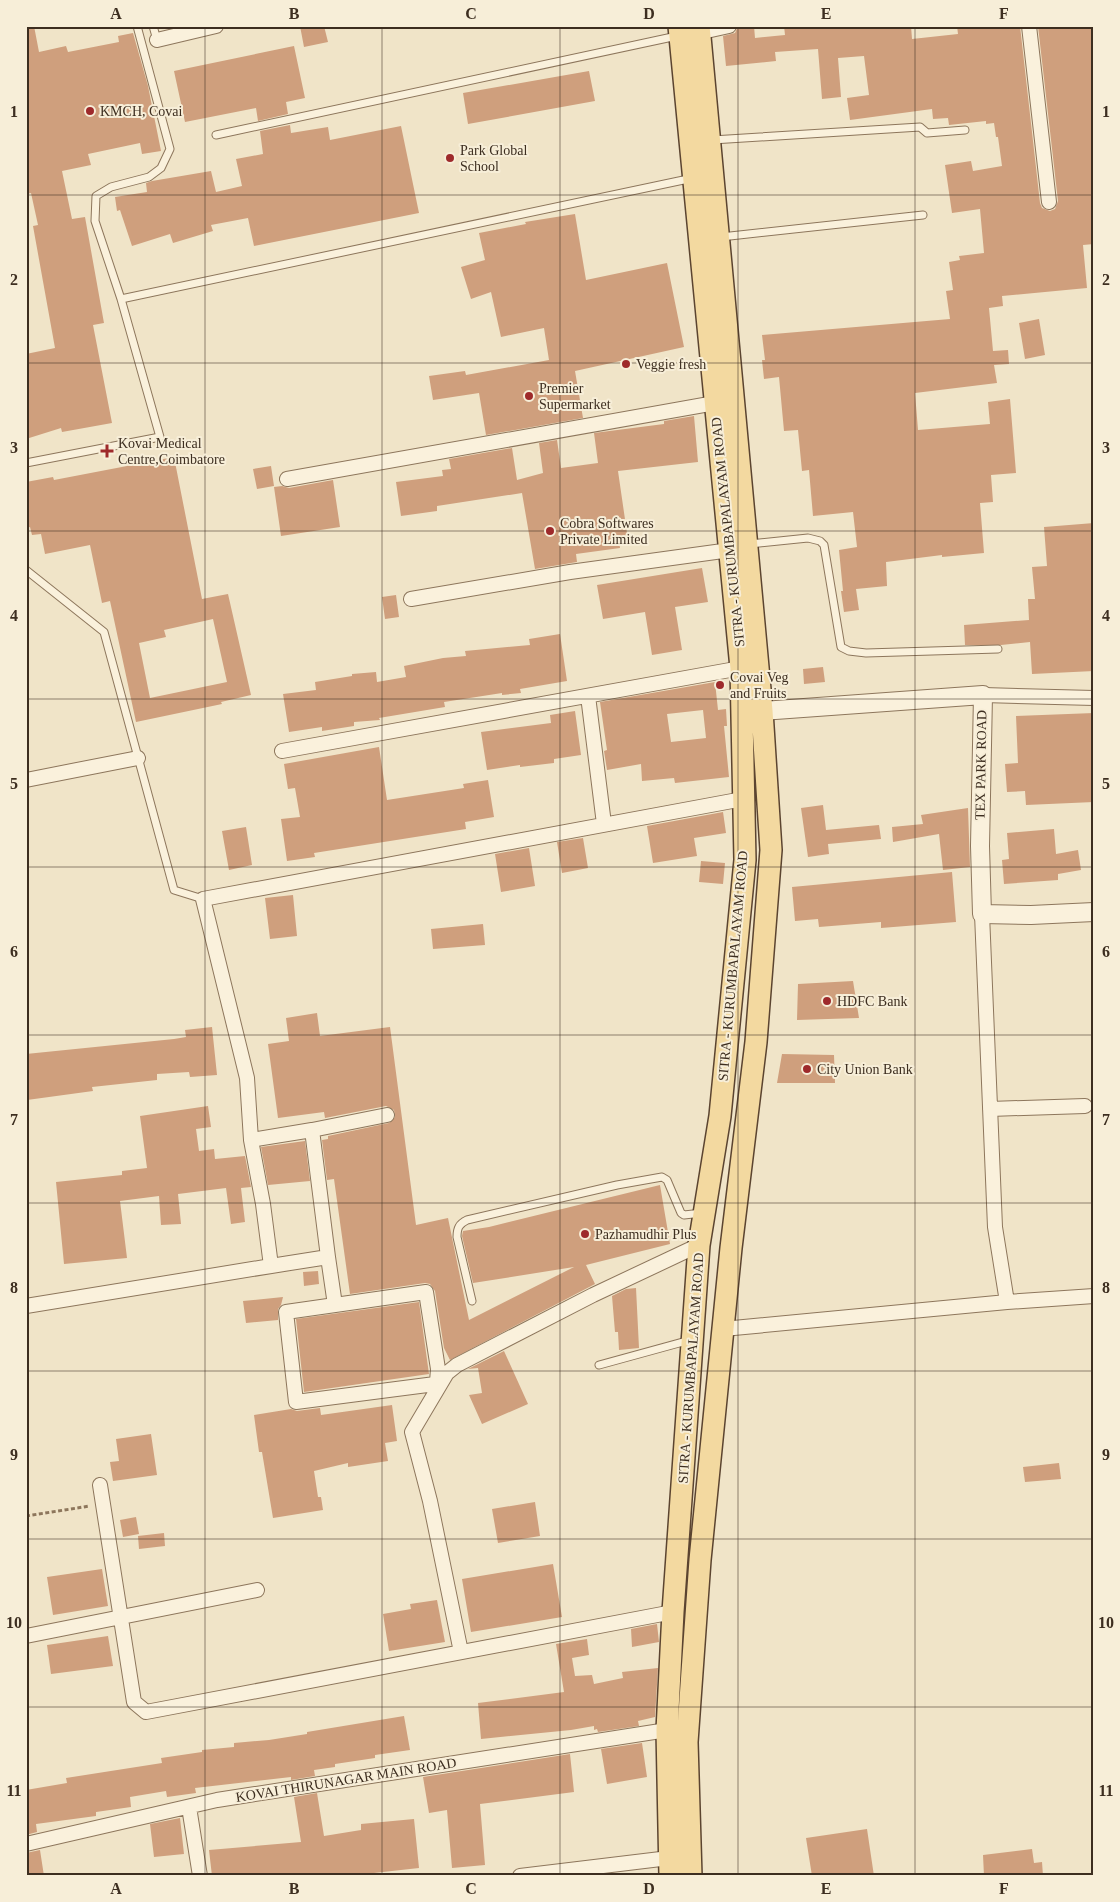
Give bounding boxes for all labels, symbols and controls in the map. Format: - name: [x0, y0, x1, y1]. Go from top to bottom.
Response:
- text: A: [110, 5, 122, 22]
- text: B: [289, 5, 300, 22]
- text: C: [465, 5, 477, 22]
- text: D: [643, 5, 655, 22]
- text: E: [821, 5, 831, 22]
- text: F: [999, 5, 1009, 22]
- text: 1: [10, 103, 18, 120]
- text: 1: [1102, 103, 1110, 120]
- place label: KMCH, Covai: [100, 104, 183, 119]
- marker: KMCH, Covai: [84, 105, 96, 117]
- place label: Park Global School: [460, 143, 527, 174]
- marker: Park Global School: [444, 152, 456, 164]
- text: 2: [10, 271, 18, 288]
- text: 2: [1102, 271, 1110, 288]
- place label: Veggie fresh: [636, 357, 706, 372]
- marker: Veggie fresh: [620, 358, 632, 370]
- place label: Premier Supermarket: [539, 381, 611, 412]
- marker: Premier Supermarket: [523, 390, 535, 402]
- street label: SITRA - KURUMBAPALAYAM ROAD: [708, 416, 748, 648]
- place label: Kovai Medical Centre,Coimbatore: [118, 436, 225, 467]
- text: 3: [10, 439, 18, 456]
- text: 3: [1102, 439, 1110, 456]
- marker: Kovai Medical Centre,Coimbatore: [100, 444, 114, 458]
- place label: Cobra Softwares Private Limited: [560, 516, 654, 547]
- marker: Cobra Softwares Private Limited: [544, 525, 556, 537]
- text: 4: [10, 607, 18, 624]
- text: 4: [1102, 607, 1110, 624]
- place label: Covai Veg and Fruits: [730, 670, 788, 701]
- marker: Covai Veg and Fruits: [714, 679, 726, 691]
- street label: TEX PARK ROAD: [973, 710, 989, 820]
- text: 5: [10, 775, 18, 792]
- text: 5: [1102, 775, 1110, 792]
- street label: SITRA - KURUMBAPALAYAM ROAD: [715, 850, 751, 1082]
- text: 6: [10, 943, 18, 960]
- text: 6: [1102, 943, 1110, 960]
- place label: HDFC Bank: [837, 994, 907, 1009]
- marker: HDFC Bank: [821, 995, 833, 1007]
- place label: City Union Bank: [817, 1062, 913, 1077]
- marker: City Union Bank: [801, 1063, 813, 1075]
- text: 7: [10, 1111, 18, 1128]
- text: 7: [1102, 1111, 1110, 1128]
- place label: Pazhamudhir Plus: [595, 1227, 697, 1242]
- marker: Pazhamudhir Plus: [579, 1228, 591, 1240]
- street label: SITRA - KURUMBAPALAYAM ROAD: [675, 1252, 707, 1484]
- text: 8: [10, 1279, 18, 1296]
- text: 8: [1102, 1279, 1110, 1296]
- text: 9: [10, 1446, 18, 1463]
- text: 9: [1102, 1446, 1110, 1463]
- text: 10: [6, 1614, 22, 1631]
- text: 10: [1098, 1614, 1114, 1631]
- street label: KOVAI THIRUNAGAR MAIN ROAD: [235, 1755, 457, 1805]
- text: 11: [6, 1782, 22, 1799]
- text: 11: [1098, 1782, 1114, 1799]
- text: A: [110, 1880, 122, 1897]
- text: B: [289, 1880, 300, 1897]
- text: C: [465, 1880, 477, 1897]
- text: D: [643, 1880, 655, 1897]
- text: E: [821, 1880, 831, 1897]
- text: F: [999, 1880, 1009, 1897]

